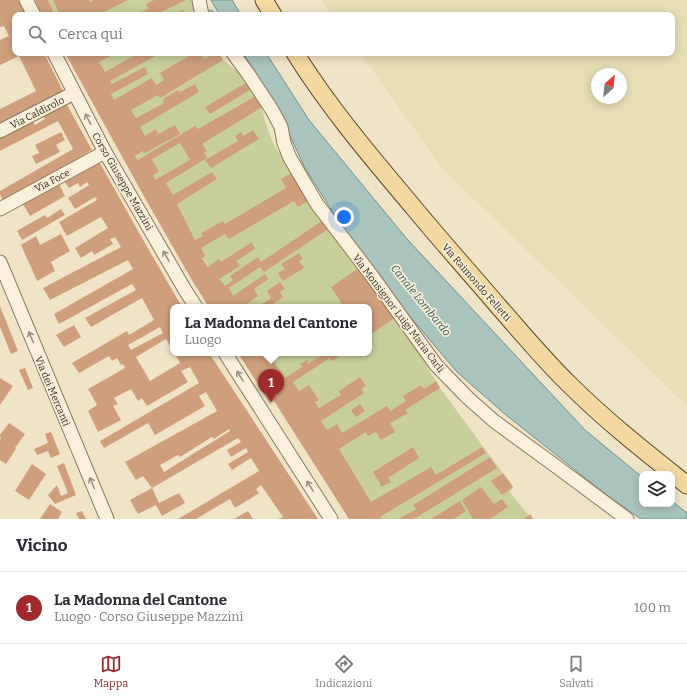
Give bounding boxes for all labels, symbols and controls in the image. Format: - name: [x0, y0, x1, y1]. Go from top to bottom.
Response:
- search box: [12, 12, 675, 56]
- icon: search: [26, 23, 48, 45]
- text: Cerca qui: [58, 25, 123, 43]
- north arrow: [591, 68, 627, 104]
- street label: Via Caldirolo: [9, 94, 67, 132]
- one-way arrow: [83, 113, 91, 125]
- street label: Corso Giuseppe Mazzini: [89, 130, 155, 233]
- street label: Via Foce: [33, 167, 72, 195]
- your location: [334, 207, 354, 227]
- street label: Via Raimondo Felletti: [439, 241, 513, 324]
- one-way arrow: [161, 251, 169, 263]
- street label: Via Monsignor Luigi Maria Carli: [350, 252, 447, 375]
- water label: Canale Lombardo: [388, 262, 453, 339]
- popup: [170, 304, 372, 356]
- text: La Madonna del Cantone: [185, 314, 358, 332]
- one-way arrow: [27, 332, 35, 344]
- text: Luogo: [185, 332, 222, 347]
- street label: Via dei Mercanti: [32, 355, 72, 428]
- pin: 1: [258, 369, 284, 402]
- one-way arrow: [236, 371, 245, 382]
- map controls: [639, 471, 675, 507]
- button: layers: [639, 471, 675, 507]
- one-way arrow: [88, 477, 95, 489]
- one-way arrow: [306, 481, 314, 492]
- text: Vicino: [16, 535, 68, 556]
- text: La Madonna del Cantone: [54, 591, 227, 609]
- text: 1: [26, 600, 32, 615]
- text: 100 m: [634, 600, 671, 615]
- text: Luogo · Corso Giuseppe Mazzini: [54, 609, 243, 624]
- tab: Mappa: [93, 653, 128, 690]
- tab: Indicazioni: [315, 653, 372, 690]
- tab: Salvati: [559, 653, 594, 690]

